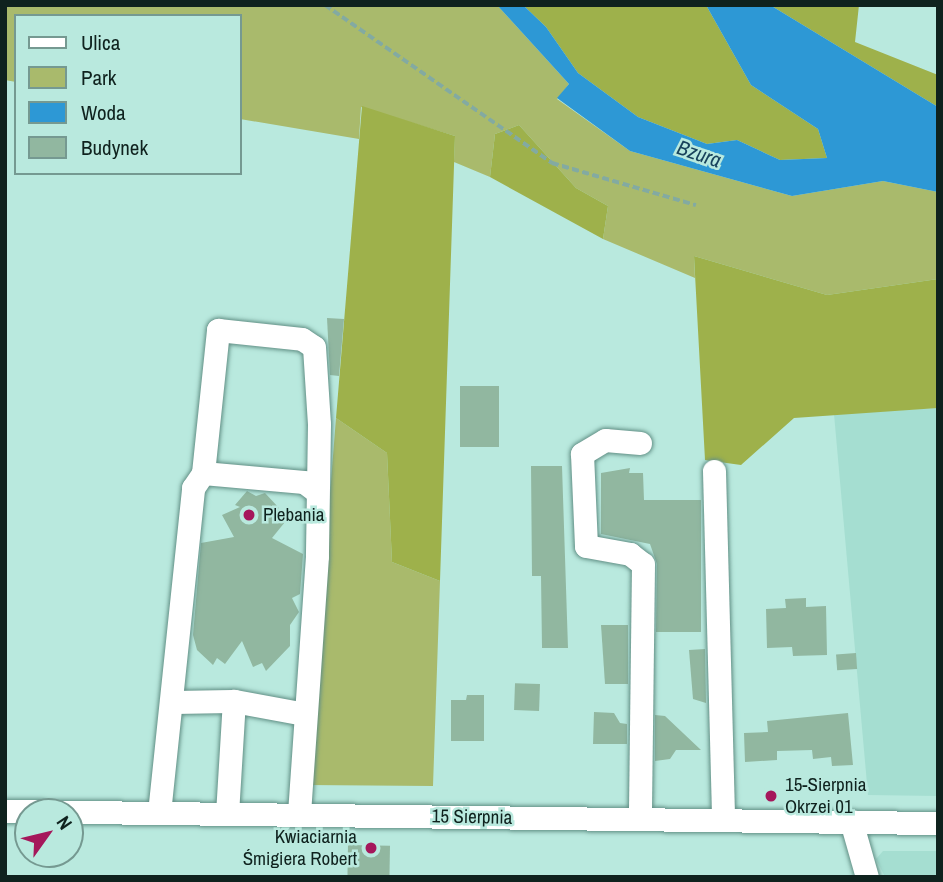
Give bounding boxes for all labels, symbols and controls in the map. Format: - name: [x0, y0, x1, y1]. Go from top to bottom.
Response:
- legend: [14, 14, 242, 175]
- text: Ulica: [81, 28, 120, 57]
- text: Park: [81, 63, 116, 92]
- text: Woda: [81, 98, 126, 127]
- text: Budynek: [81, 133, 148, 162]
- water label: Bzura: [674, 135, 724, 173]
- place label: Plebania: [263, 504, 325, 526]
- marker: Plebania: [241, 507, 257, 523]
- place label: 15-Sierpnia Okrzei 01: [785, 774, 866, 818]
- marker: 15-Sierpnia Okrzei 01: [763, 788, 779, 804]
- north arrow: [14, 798, 84, 868]
- street label: 15 Sierpnia: [432, 805, 512, 829]
- text: N: [51, 810, 79, 834]
- place label: Kwiaciarnia Śmigiera Robert: [243, 826, 357, 870]
- marker: Kwiaciarnia Śmigiera Robert: [363, 840, 379, 856]

